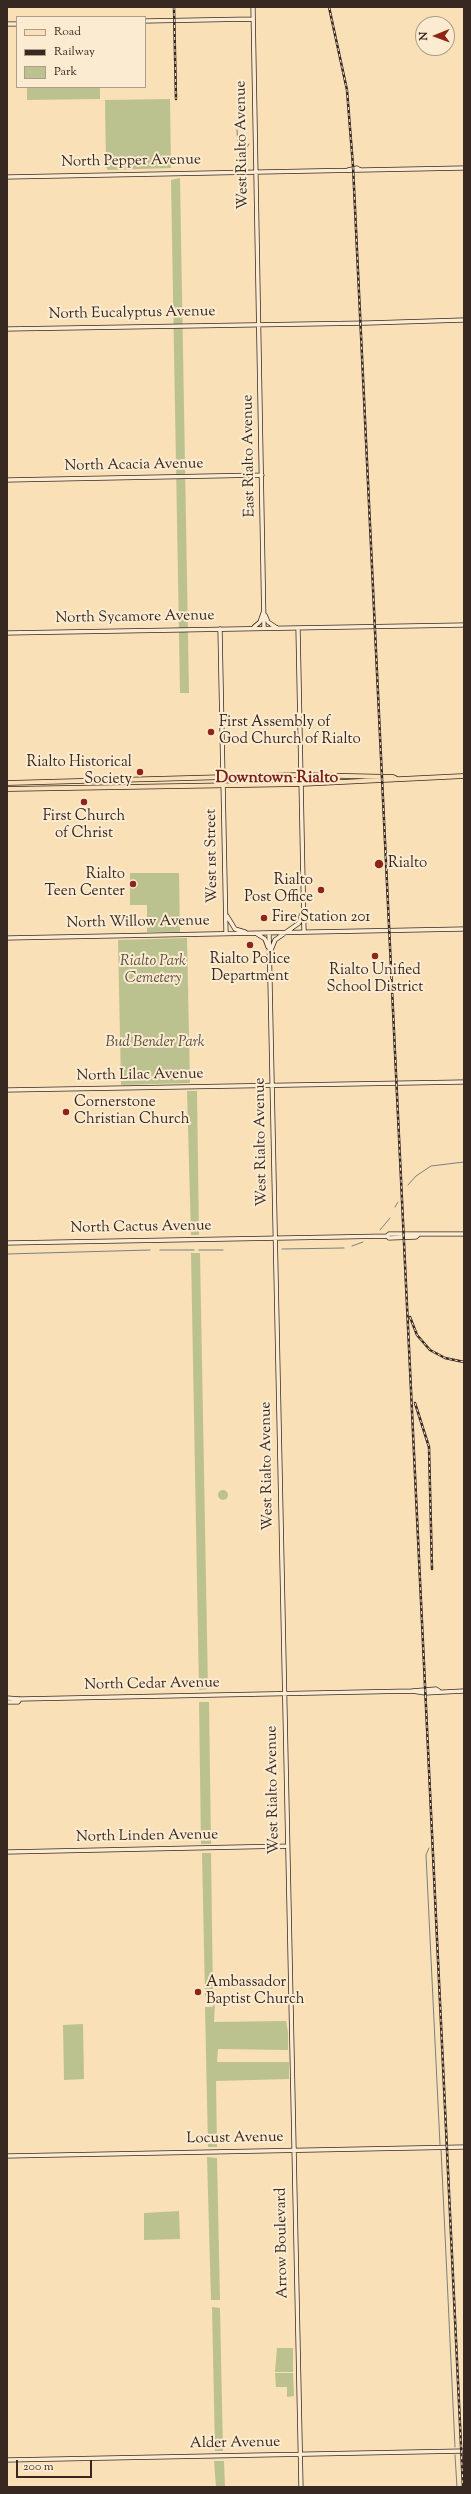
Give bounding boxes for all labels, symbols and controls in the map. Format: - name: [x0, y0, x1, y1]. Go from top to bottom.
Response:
- legend: [16, 16, 146, 88]
- north arrow: [415, 16, 455, 56]
- text: Road: [54, 23, 81, 41]
- text: N: [416, 32, 432, 41]
- text: Railway: [54, 43, 95, 61]
- text: Park: [54, 63, 77, 81]
- street label: West Rialto Avenue: [233, 80, 253, 210]
- street label: North Pepper Avenue: [61, 152, 201, 172]
- street label: North Eucalyptus Avenue: [48, 304, 216, 324]
- street label: East Rialto Avenue: [240, 394, 260, 518]
- street label: North Acacia Avenue: [64, 456, 204, 476]
- street label: North Sycamore Avenue: [55, 608, 215, 628]
- place label: First Assembly of God Church of Rialto: [219, 714, 361, 749]
- marker: First Assembly of God Church of Rialto: [206, 727, 216, 737]
- place label: Rialto Historical Society: [26, 754, 132, 789]
- marker: Rialto Historical Society: [135, 767, 145, 777]
- district label: Downtown Rialto: [216, 769, 338, 789]
- marker: First Church of Christ: [79, 797, 89, 807]
- place label: First Church of Christ: [43, 808, 125, 843]
- street label: West 1st Street: [203, 809, 223, 903]
- place label: Rialto: [388, 855, 427, 873]
- marker: Rialto: [373, 858, 385, 870]
- place label: Rialto Teen Center: [45, 866, 125, 901]
- place label: Rialto Post Office: [244, 872, 313, 907]
- marker: Rialto Teen Center: [128, 879, 138, 889]
- marker: Rialto Post Office: [316, 885, 326, 895]
- place label: Fire Station 201: [272, 909, 370, 927]
- street label: North Willow Avenue: [66, 913, 210, 933]
- marker: Fire Station 201: [259, 913, 269, 923]
- marker: Rialto Police Department: [245, 940, 255, 950]
- place label: Rialto Police Department: [210, 951, 290, 986]
- marker: Rialto Unified School District: [370, 951, 380, 961]
- park label: Rialto Park Cemetery: [120, 953, 186, 988]
- place label: Rialto Unified School District: [327, 962, 423, 997]
- park label: Bud Bender Park: [105, 1034, 205, 1052]
- street label: North Lilac Avenue: [76, 1066, 204, 1086]
- street label: West Rialto Avenue: [252, 1077, 272, 1207]
- place label: Cornerstone Christian Church: [74, 1094, 189, 1129]
- marker: Cornerstone Christian Church: [61, 1107, 71, 1117]
- street label: North Cactus Avenue: [70, 1218, 212, 1238]
- street label: West Rialto Avenue: [258, 1401, 278, 1531]
- street label: North Cedar Avenue: [84, 1675, 220, 1695]
- street label: West Rialto Avenue: [264, 1725, 284, 1855]
- street label: North Linden Avenue: [76, 1827, 218, 1847]
- place label: Ambassador Baptist Church: [206, 1974, 305, 2009]
- marker: Ambassador Baptist Church: [193, 1987, 203, 1997]
- street label: Locust Avenue: [186, 2129, 284, 2149]
- street label: Arrow Boulevard: [273, 2187, 293, 2299]
- street label: Alder Avenue: [190, 2434, 280, 2454]
- scale bar: [18, 2452, 94, 2478]
- text: 200 m: [23, 2458, 54, 2476]

